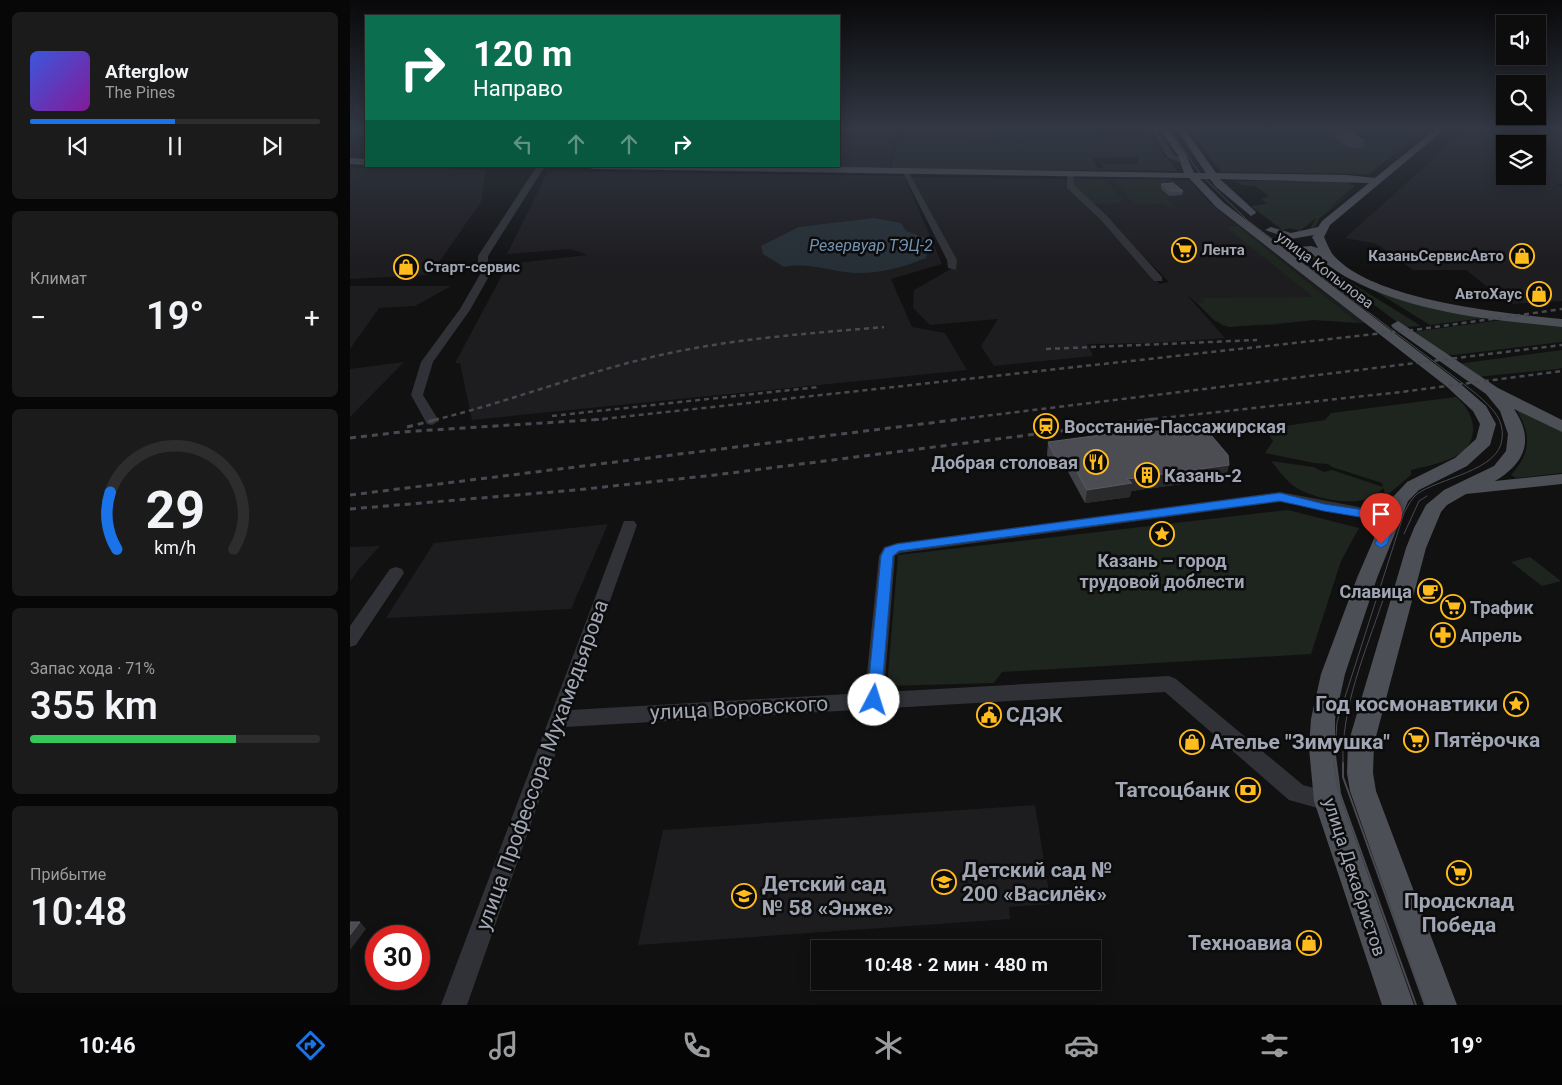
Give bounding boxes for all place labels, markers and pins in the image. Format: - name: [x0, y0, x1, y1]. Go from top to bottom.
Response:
- supermarket icon: Лента: [1171, 237, 1197, 263]
- place label: Лента: [1202, 241, 1245, 259]
- shop icon: КазаньСервисАвто: [1509, 243, 1535, 269]
- place label: КазаньСервисАвто: [1368, 247, 1504, 265]
- shop icon: Старт-сервис: [393, 254, 419, 280]
- place label: Старт-сервис: [424, 258, 520, 276]
- shop icon: АвтоХаус: [1526, 281, 1552, 307]
- place label: АвтоХаус: [1455, 285, 1522, 303]
- station icon: Восстание-Пассажирская: [1033, 413, 1059, 439]
- place label: Восстание-Пассажирская: [1064, 416, 1286, 437]
- restaurant icon: Добрая столовая: [1083, 449, 1109, 475]
- place label: Добрая столовая: [931, 452, 1078, 473]
- building icon: Казань-2: [1134, 462, 1160, 488]
- place label: Казань-2: [1164, 465, 1242, 486]
- pin: [1360, 493, 1402, 544]
- place icon: Казань – город трудовой доблести: [1149, 521, 1175, 547]
- place label: Казань – город трудовой доблести: [1080, 550, 1244, 592]
- cafe icon: Славица: [1417, 578, 1443, 604]
- place label: Славица: [1339, 581, 1412, 602]
- supermarket icon: Трафик: [1440, 594, 1466, 620]
- place label: Трафик: [1470, 597, 1534, 618]
- pharmacy icon: Апрель: [1430, 622, 1456, 648]
- place label: Апрель: [1460, 625, 1522, 646]
- place icon: Год космонавтики: [1503, 691, 1529, 717]
- place label: Год космонавтики: [1315, 692, 1498, 716]
- public building icon: СДЭК: [976, 702, 1002, 728]
- place label: СДЭК: [1006, 703, 1063, 727]
- supermarket icon: Пятёрочка: [1403, 727, 1429, 753]
- place label: Пятёрочка: [1434, 728, 1540, 752]
- shop icon: Ателье "Зимушка": [1179, 729, 1205, 755]
- place label: Ателье "Зимушка": [1210, 730, 1390, 754]
- bank icon: Татсоцбанк: [1235, 777, 1261, 803]
- place label: Татсоцбанк: [1115, 778, 1230, 802]
- place label: Детский сад № 200 «Василёк»: [962, 858, 1113, 906]
- supermarket icon: Продсклад Победа: [1446, 860, 1472, 886]
- school or university icon: Детский сад № 200 «Василёк»: [931, 869, 957, 895]
- place label: Детский сад № 58 «Энже»: [762, 872, 893, 920]
- school or university icon: Детский сад № 58 «Энже»: [731, 883, 757, 909]
- place label: Продсклад Победа: [1404, 889, 1514, 937]
- shop icon: Техноавиа: [1296, 930, 1322, 956]
- place label: Техноавиа: [1188, 931, 1292, 955]

